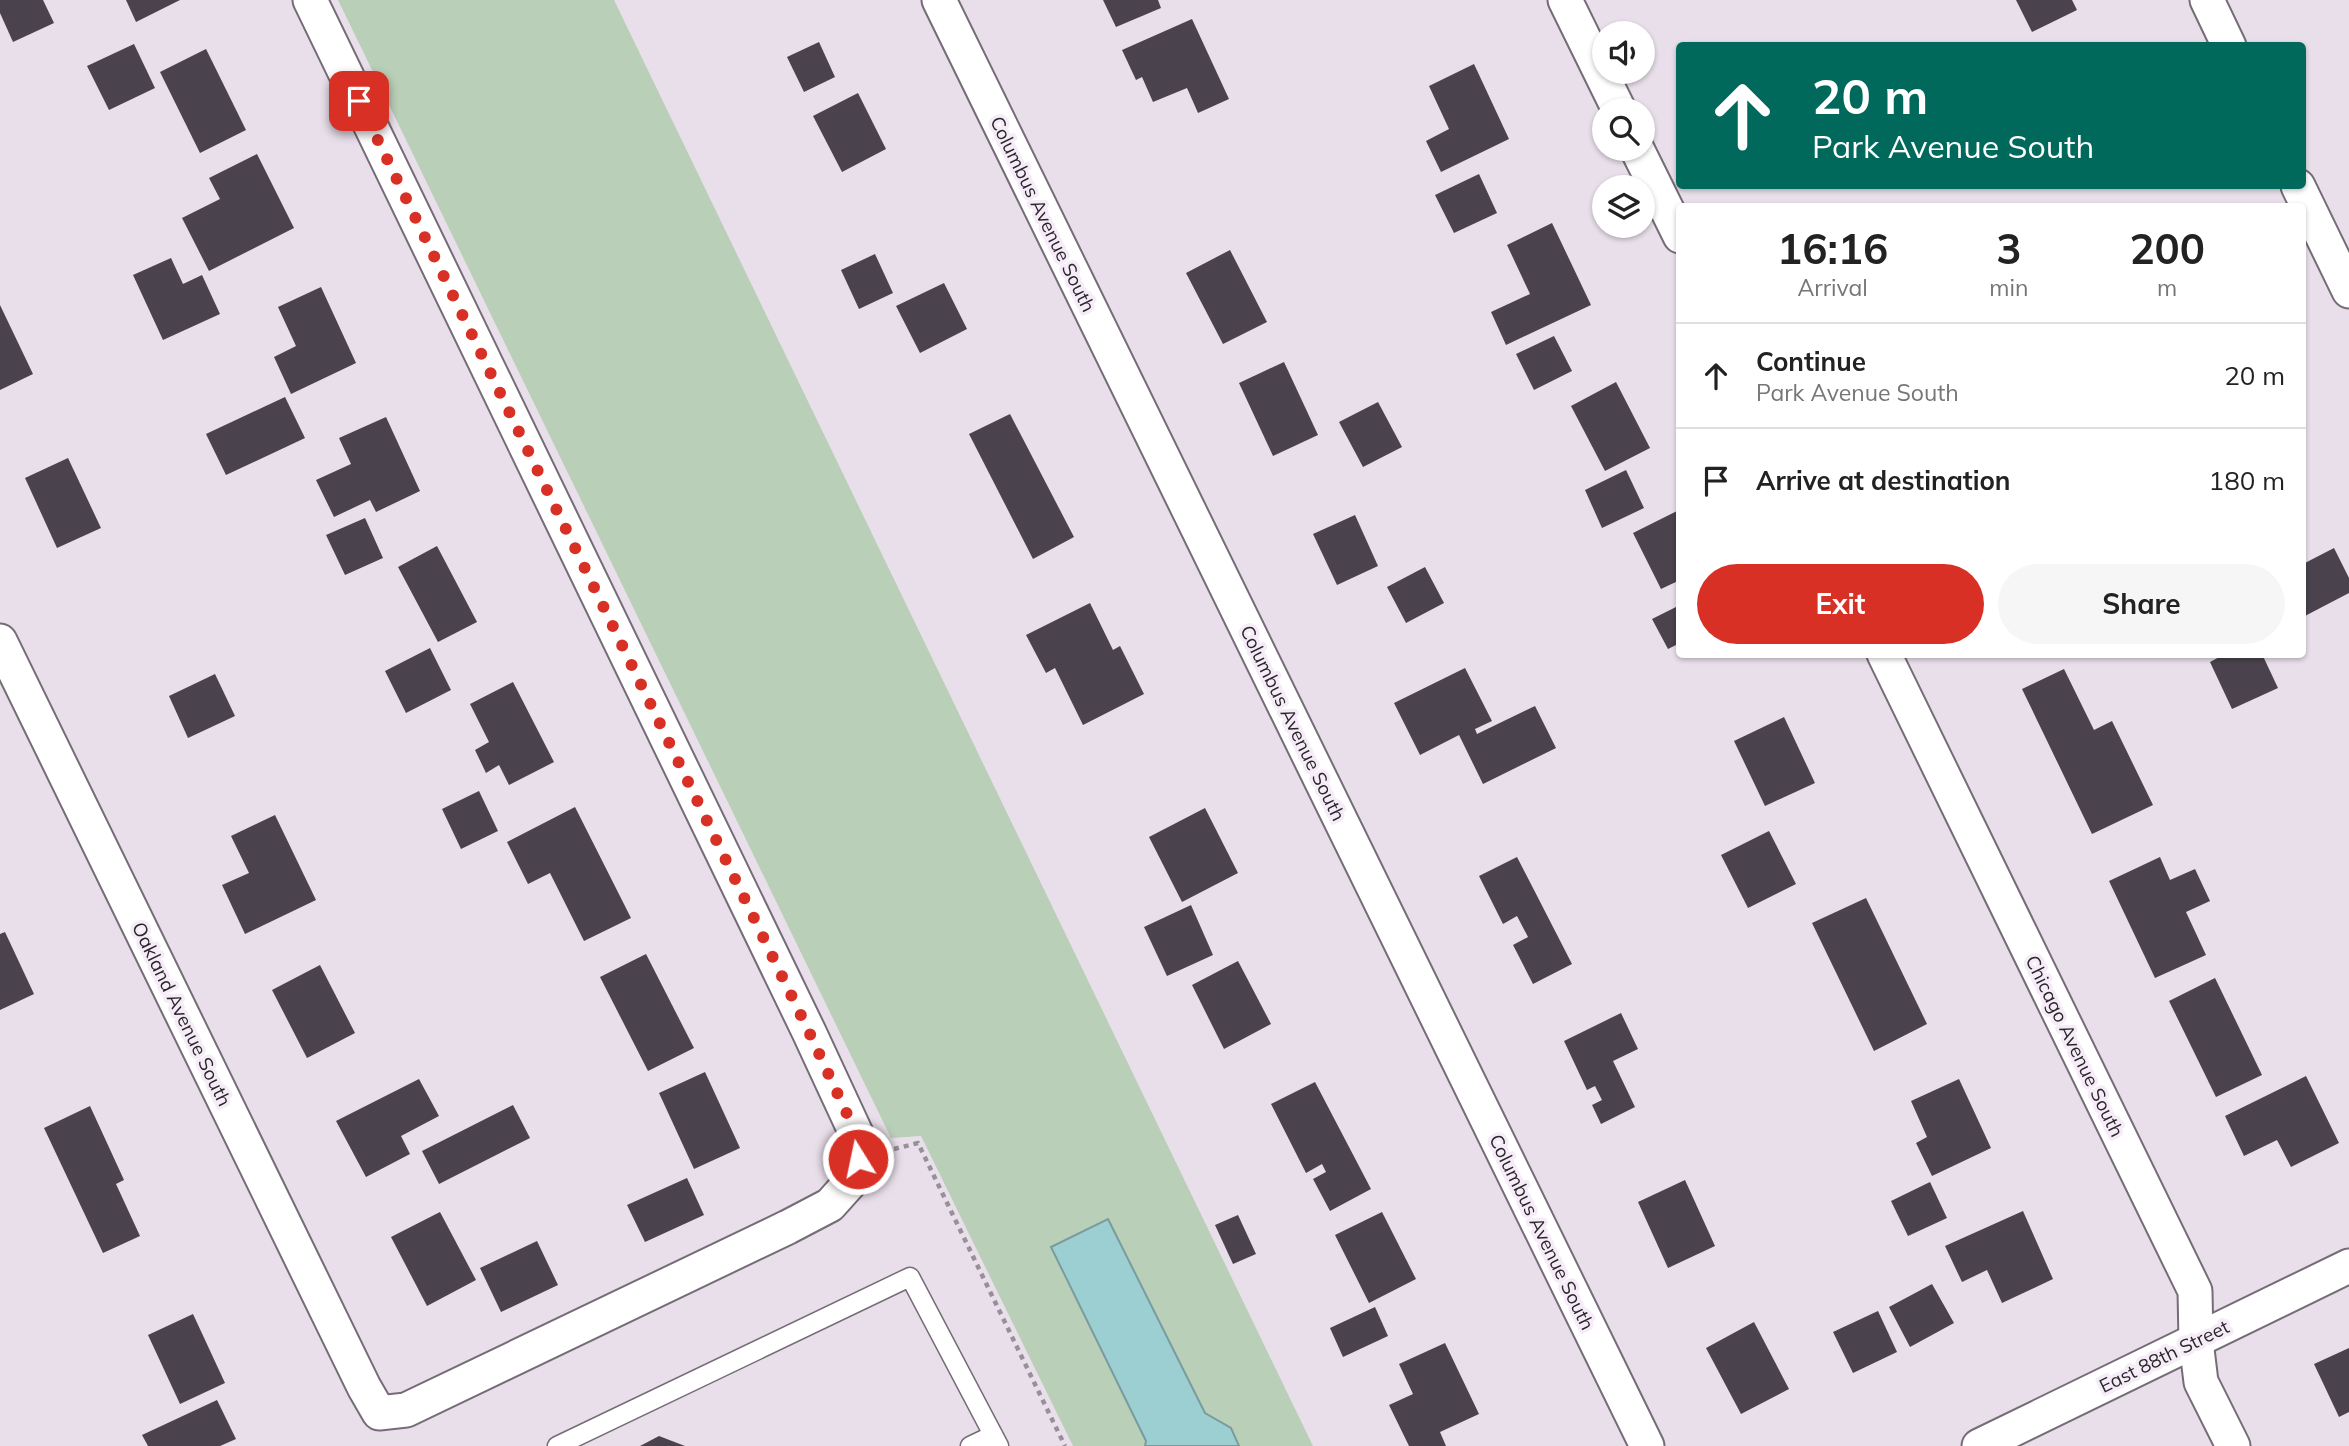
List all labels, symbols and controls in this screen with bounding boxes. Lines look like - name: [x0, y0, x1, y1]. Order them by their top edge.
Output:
- map controls: [1592, 21, 1655, 238]
- button: sound: [1592, 21, 1655, 84]
- text: 20 m: [1812, 65, 1928, 126]
- icon: ahead: [1697, 70, 1788, 161]
- pin: [329, 71, 389, 131]
- icon: arrive: [340, 82, 378, 120]
- button: search: [1592, 98, 1655, 161]
- street label: Columbus Avenue South: [985, 112, 1101, 316]
- text: Park Avenue South: [1812, 126, 2094, 166]
- button: layers: [1592, 175, 1655, 238]
- text: 16:16: [1777, 222, 1888, 275]
- text: 3: [1996, 222, 2021, 275]
- text: 200: [2129, 222, 2205, 275]
- text: Arrival: [1797, 273, 1868, 302]
- text: min: [1989, 273, 2028, 302]
- text: m: [2157, 273, 2177, 302]
- text: Continue: [1756, 345, 1866, 378]
- icon: ahead: [1697, 357, 1735, 395]
- text: 20 m: [2224, 359, 2285, 392]
- text: Park Avenue South: [1756, 378, 1959, 407]
- icon: arrive: [1697, 462, 1735, 500]
- text: Arrive at destination: [1756, 464, 2011, 497]
- text: 180 m: [2209, 464, 2285, 497]
- button: Exit: [1697, 564, 1984, 644]
- button: Share: [1998, 564, 2285, 644]
- street label: Columbus Avenue South: [1235, 621, 1351, 825]
- street label: Oakland Avenue South: [127, 918, 237, 1110]
- street label: Chicago Avenue South: [2021, 951, 2129, 1141]
- position arrow: [821, 1122, 895, 1196]
- street label: Columbus Avenue South: [1484, 1130, 1600, 1334]
- street label: East 88th Street: [2095, 1314, 2233, 1398]

